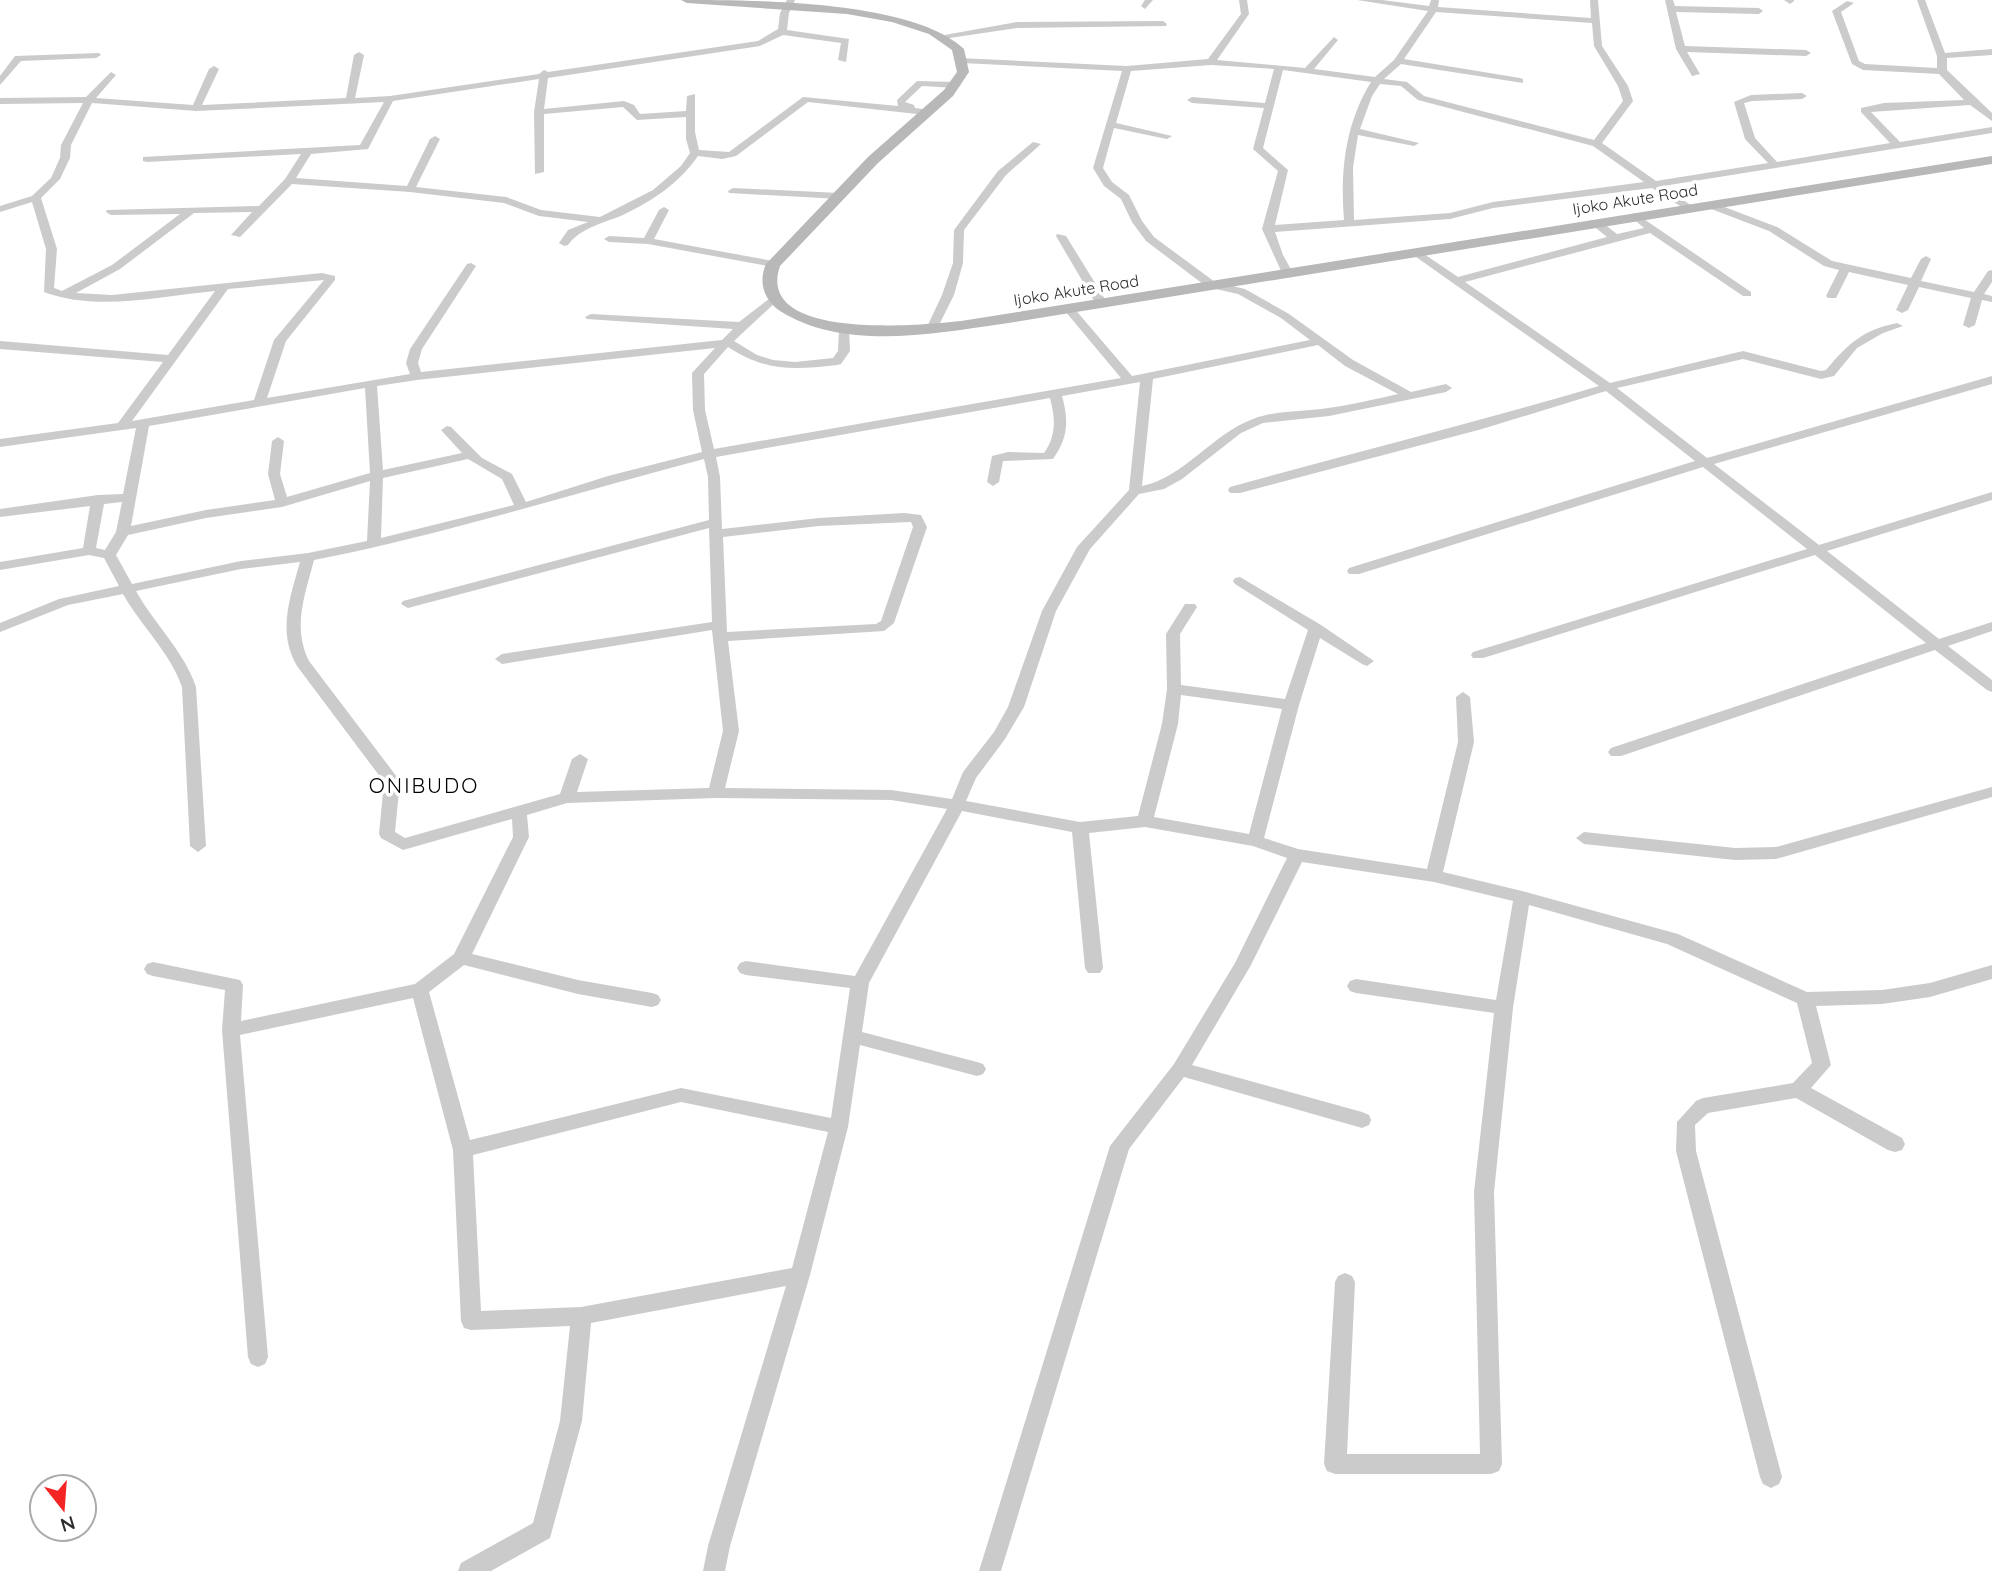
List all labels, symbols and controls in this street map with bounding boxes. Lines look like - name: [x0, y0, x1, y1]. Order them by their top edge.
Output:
- street label: Ijoko Akute Road: [1571, 179, 1699, 219]
- street label: Ijoko Akute Road: [1012, 270, 1140, 310]
- district label: ONIBUDO: [369, 772, 479, 798]
- north arrow: [28, 1473, 98, 1543]
- text: N: [58, 1511, 78, 1538]

